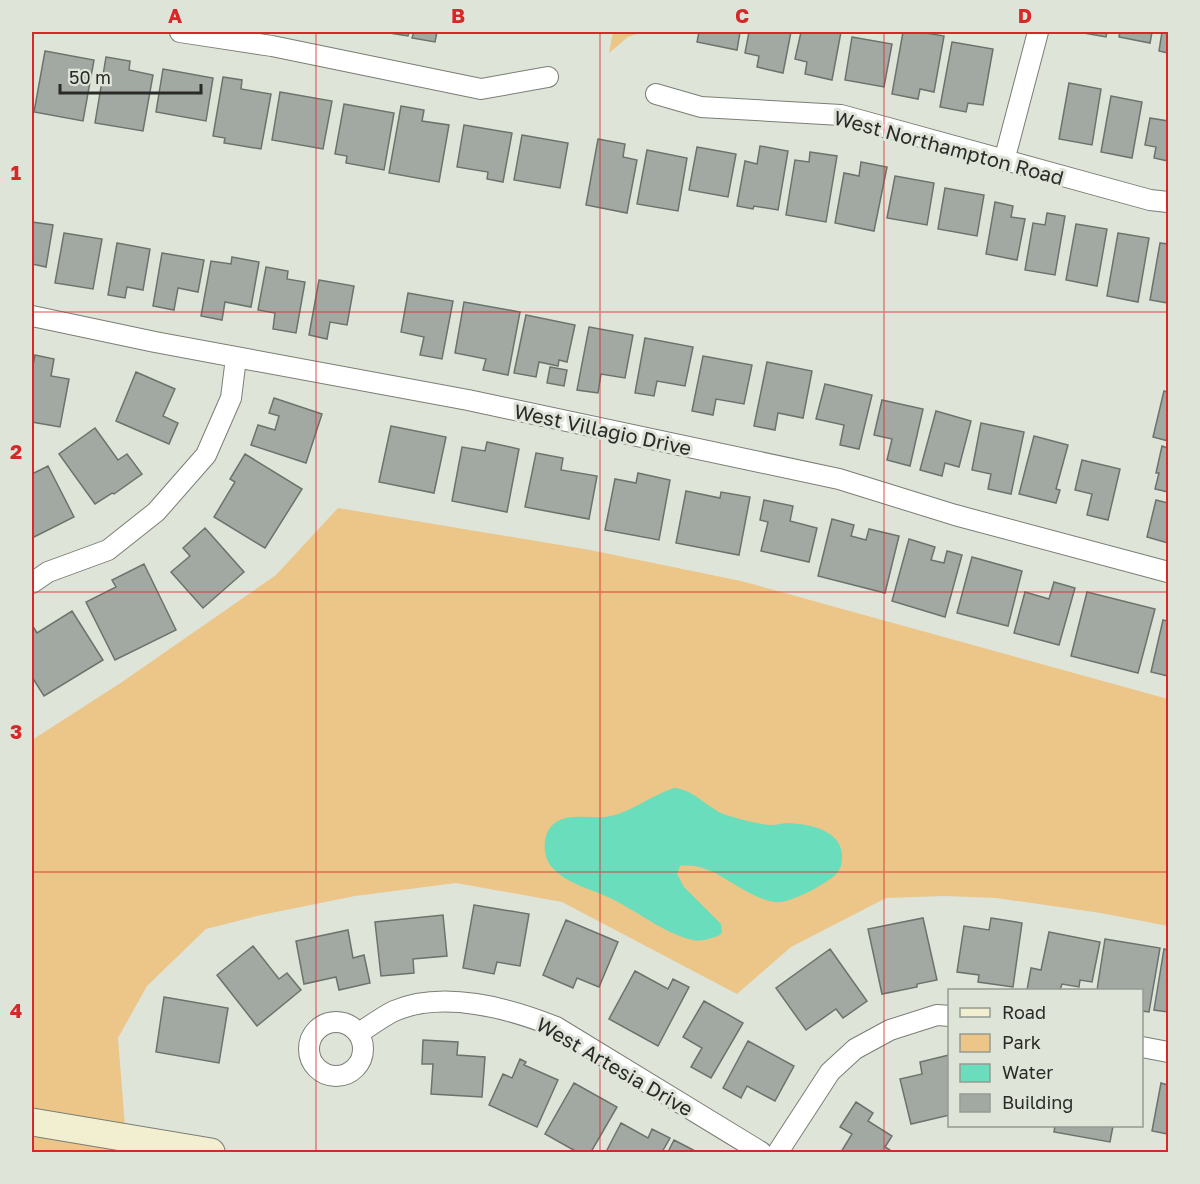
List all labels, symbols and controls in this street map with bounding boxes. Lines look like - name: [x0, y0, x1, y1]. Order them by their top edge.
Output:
- text: A: [168, 3, 182, 27]
- text: B: [451, 3, 465, 27]
- text: C: [735, 3, 749, 27]
- text: D: [1018, 3, 1032, 27]
- scale bar: [60, 57, 201, 95]
- text: 50 m: [69, 66, 111, 88]
- street label: West Northampton Road: [831, 105, 1067, 189]
- text: 1: [11, 160, 21, 184]
- street label: West Villagio Drive: [512, 398, 694, 460]
- text: 2: [10, 439, 22, 463]
- text: 3: [10, 719, 22, 743]
- legend: [948, 989, 1143, 1127]
- text: 4: [10, 998, 22, 1022]
- text: Road: [1002, 1001, 1046, 1023]
- street label: West Artesia Drive: [533, 1011, 697, 1121]
- text: Park: [1002, 1031, 1041, 1053]
- text: Water: [1002, 1061, 1053, 1083]
- text: Building: [1002, 1091, 1073, 1113]

